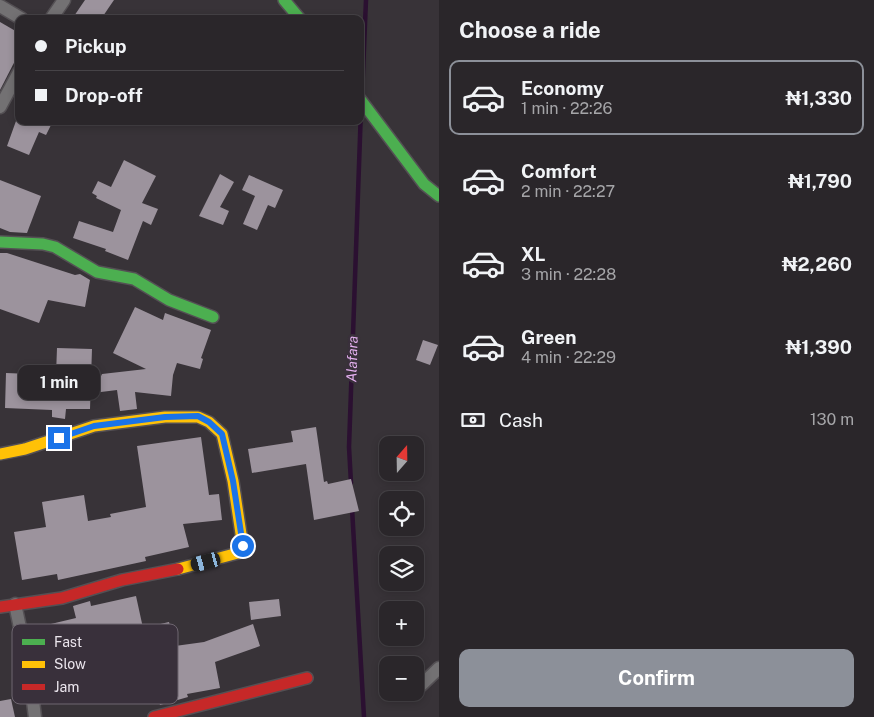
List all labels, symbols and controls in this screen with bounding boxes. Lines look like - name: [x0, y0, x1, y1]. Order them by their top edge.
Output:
- text: Choose a ride: [459, 17, 601, 43]
- text: Pickup: [65, 35, 127, 57]
- icon: car: [461, 75, 506, 120]
- text: Economy: [521, 77, 604, 99]
- text: Drop-off: [65, 84, 142, 106]
- text: ₦1,330: [785, 87, 852, 109]
- text: 1 min · 22:26: [521, 99, 612, 118]
- icon: car: [461, 158, 506, 203]
- text: Comfort: [521, 160, 597, 182]
- text: ₦1,790: [788, 170, 852, 192]
- text: 2 min · 22:27: [521, 182, 615, 201]
- icon: car: [461, 241, 506, 286]
- text: XL: [521, 243, 546, 265]
- text: ₦2,260: [782, 253, 852, 275]
- text: 3 min · 22:28: [521, 265, 616, 284]
- icon: car: [461, 324, 506, 369]
- text: Green: [521, 326, 576, 348]
- water label: Alafara: [343, 336, 361, 382]
- text: ₦1,390: [786, 336, 852, 358]
- text: 4 min · 22:29: [521, 348, 616, 367]
- callout: 1 min: [18, 366, 100, 400]
- text: 1 min: [40, 373, 78, 392]
- icon: cash: [459, 406, 487, 434]
- text: Cash: [499, 409, 543, 431]
- text: 130 m: [810, 410, 854, 429]
- route end: [48, 427, 70, 449]
- north arrow: [379, 436, 424, 481]
- map controls: [379, 436, 424, 701]
- button: locate: [379, 491, 424, 536]
- route start: [232, 535, 254, 557]
- button: layers: [379, 546, 424, 591]
- car: [189, 551, 222, 573]
- button: +: [379, 601, 424, 646]
- legend: [12, 624, 178, 704]
- text: Fast: [54, 634, 82, 650]
- button: Confirm: [459, 649, 854, 707]
- text: Slow: [54, 656, 86, 672]
- button: −: [379, 656, 424, 701]
- text: Jam: [54, 679, 79, 695]

